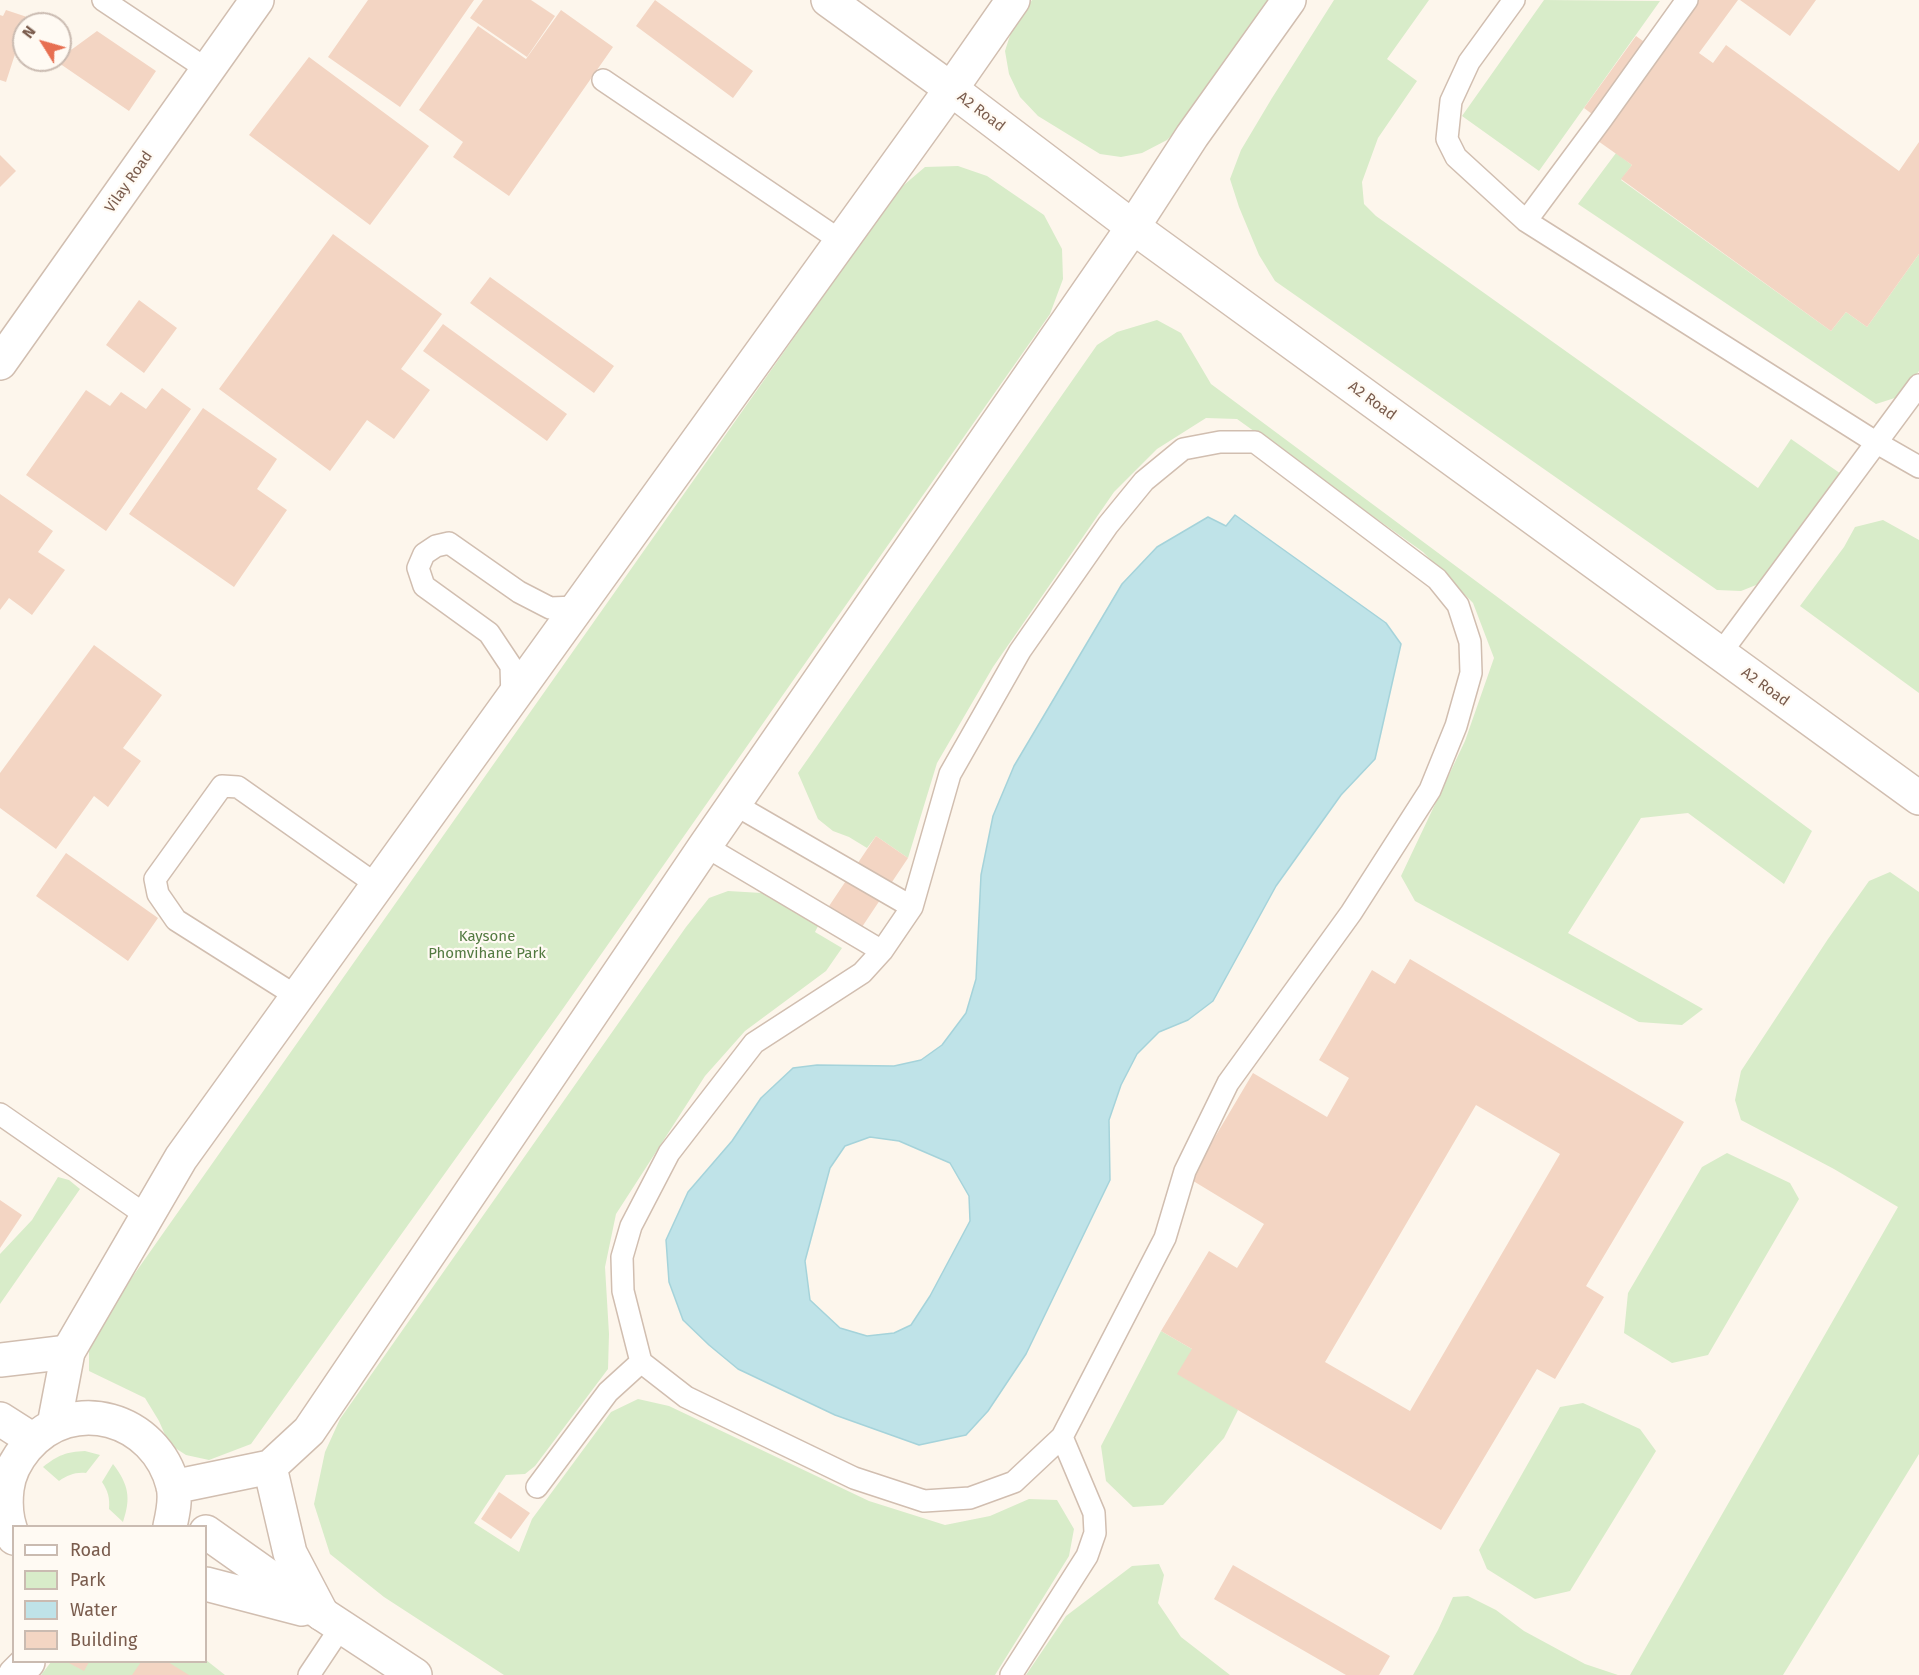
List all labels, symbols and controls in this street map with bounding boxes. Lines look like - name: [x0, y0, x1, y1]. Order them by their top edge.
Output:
- north arrow: [12, 12, 72, 72]
- text: N: [18, 22, 40, 42]
- street label: A2 Road: [954, 88, 1008, 136]
- street label: Vilay Road: [101, 148, 157, 216]
- street label: A2 Road: [1345, 378, 1399, 424]
- street label: A2 Road: [1738, 664, 1792, 710]
- park label: Kaysone Phomvihane Park: [428, 928, 546, 963]
- legend: [12, 1525, 207, 1663]
- text: Road: [70, 1539, 112, 1561]
- text: Park: [70, 1569, 105, 1591]
- text: Water: [70, 1599, 117, 1621]
- text: Building: [70, 1629, 137, 1651]

